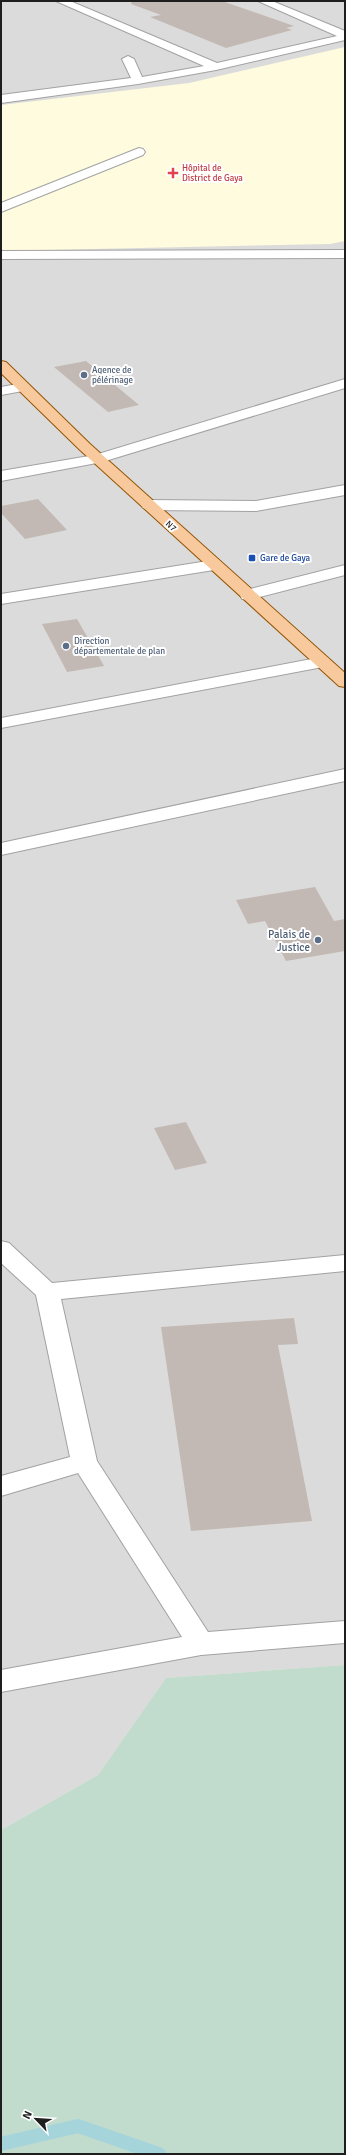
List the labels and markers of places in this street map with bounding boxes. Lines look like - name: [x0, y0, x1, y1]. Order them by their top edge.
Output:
- place label: Hôpital de District de Gaya: [182, 163, 243, 184]
- marker: Hôpital de District de Gaya: [167, 167, 179, 179]
- place label: Agence de pélérinage: [92, 365, 133, 386]
- marker: Agence de pélérinage: [79, 370, 89, 380]
- marker: Gare de Gaya: [247, 553, 257, 563]
- place label: Gare de Gaya: [260, 553, 311, 564]
- place label: Direction départementale de plan: [74, 636, 165, 657]
- marker: Direction départementale de plan: [61, 641, 71, 651]
- place label: Palais de Justice: [268, 928, 310, 954]
- marker: Palais de Justice: [313, 935, 323, 945]

